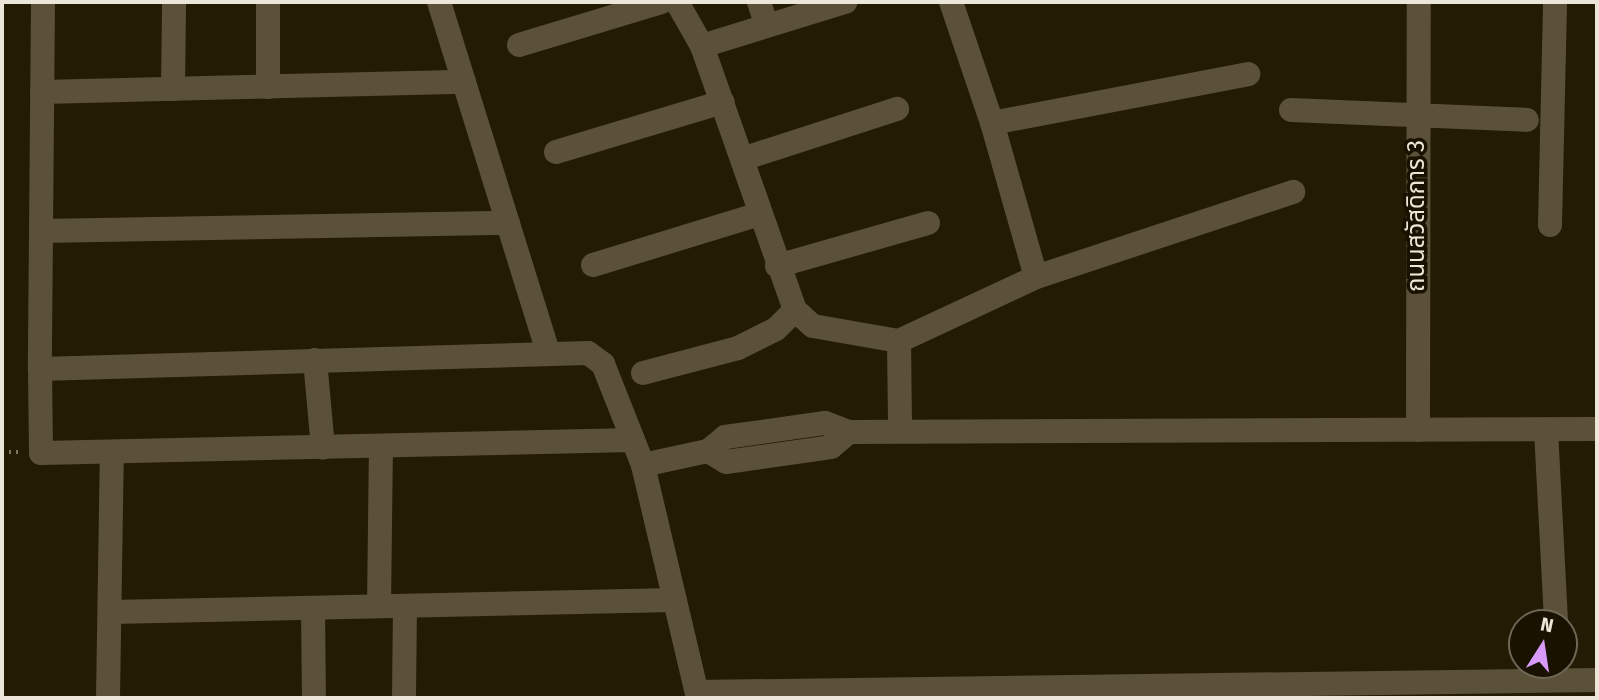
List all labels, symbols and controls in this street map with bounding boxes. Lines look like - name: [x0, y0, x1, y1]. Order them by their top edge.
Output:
- street label: ถนนสวัสดิการ 3: [1403, 140, 1431, 292]
- north arrow: [1508, 609, 1578, 679]
- text: N: [1538, 612, 1556, 637]

